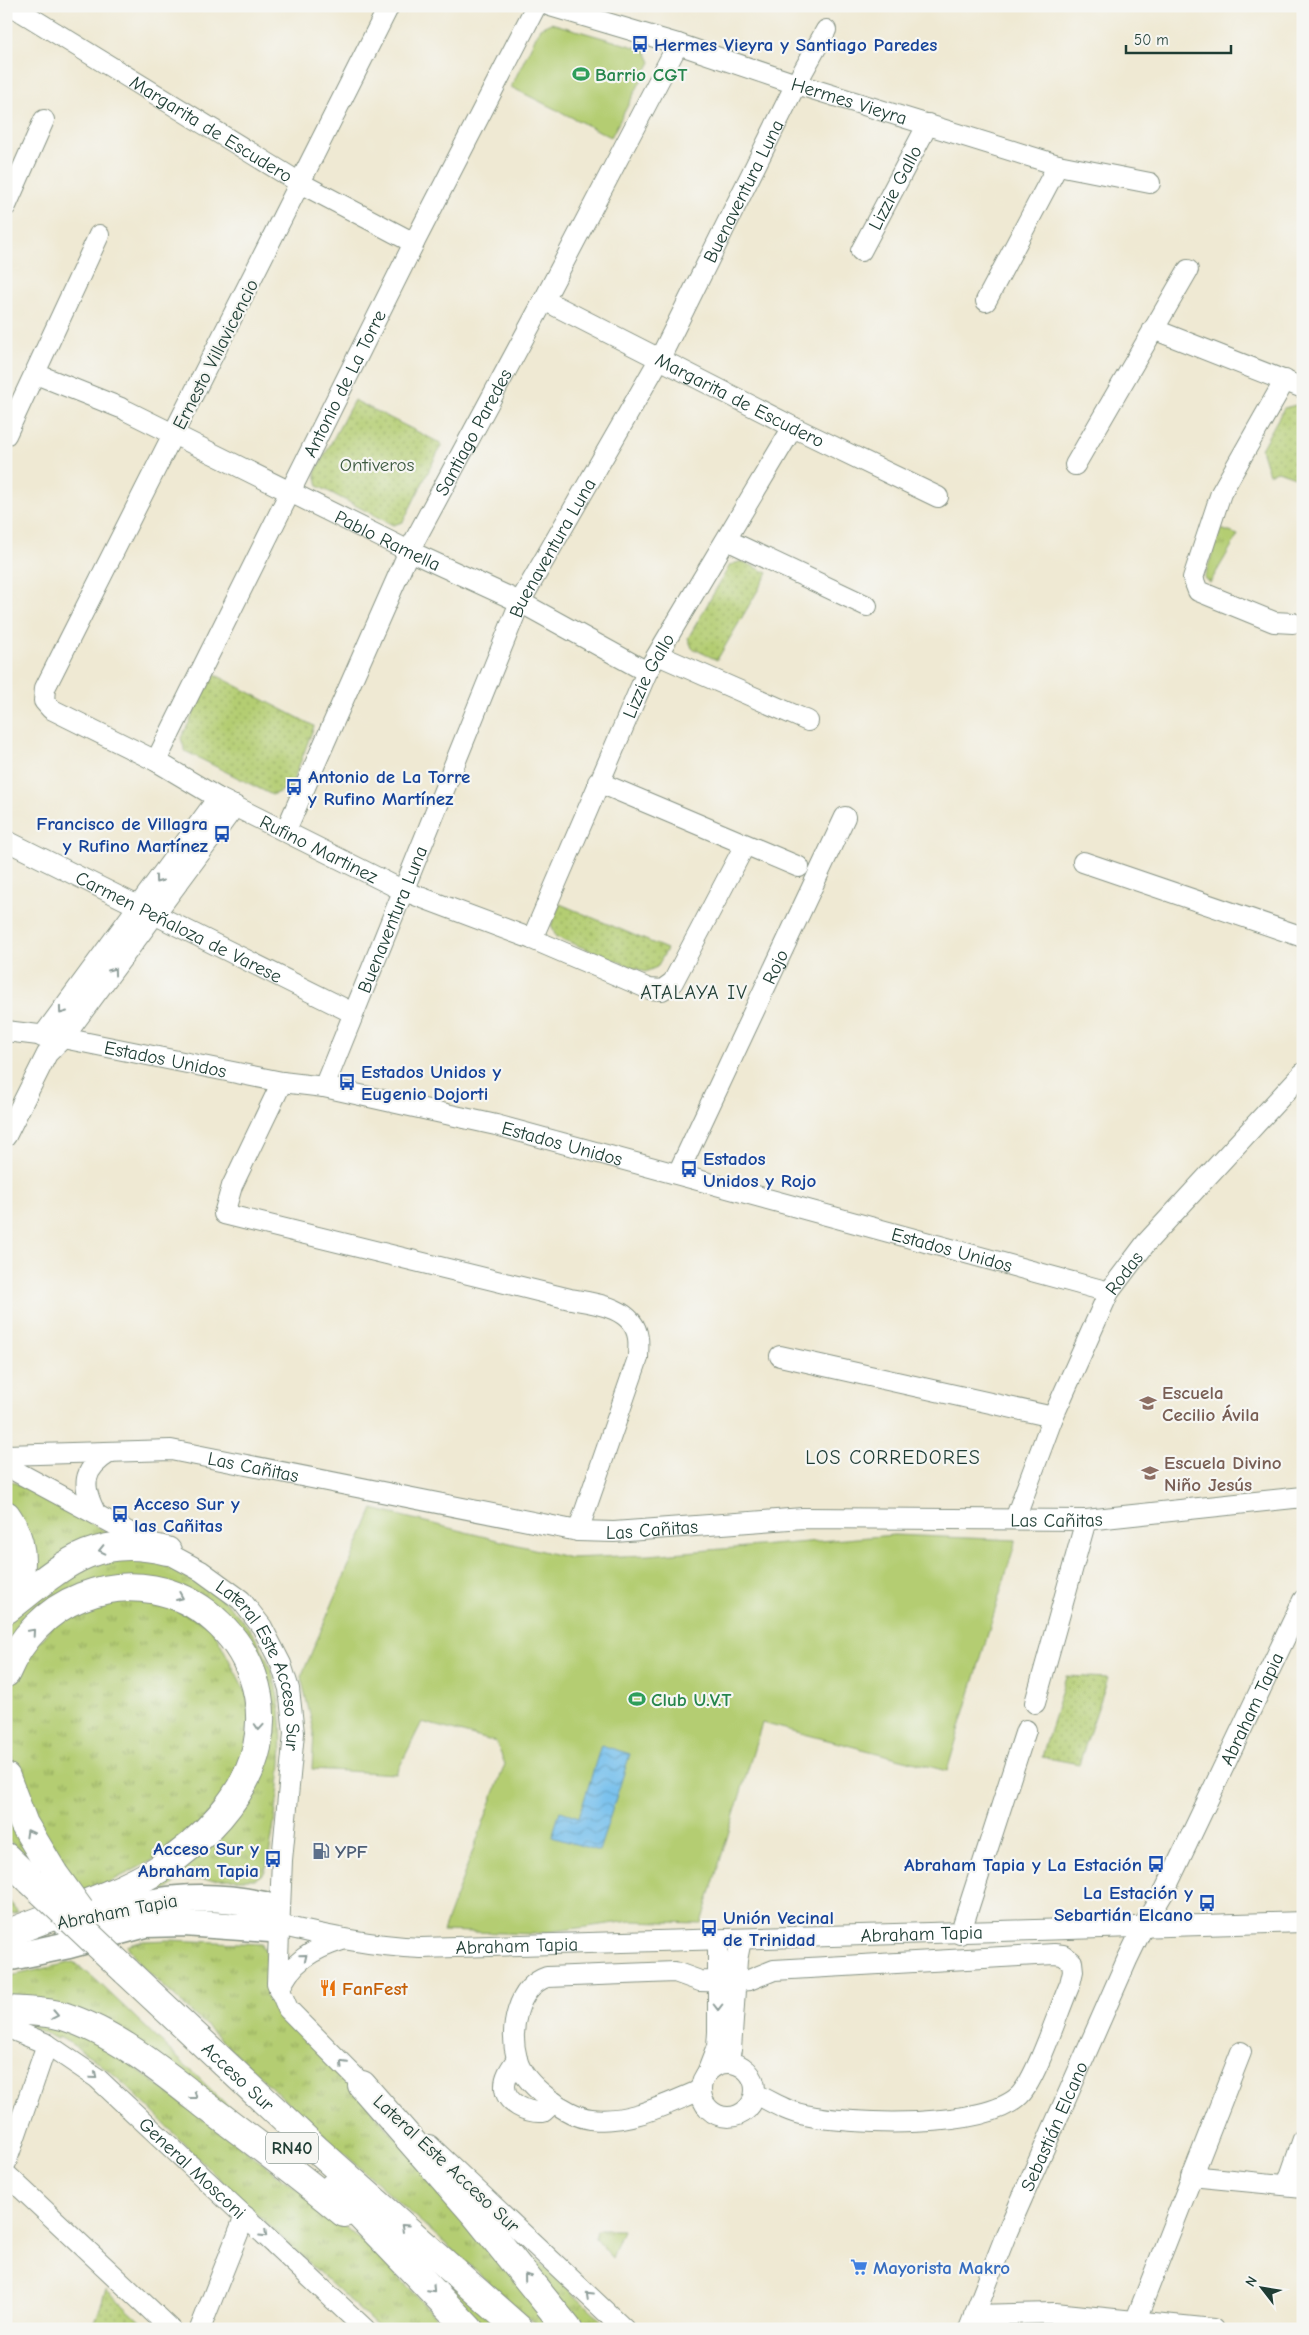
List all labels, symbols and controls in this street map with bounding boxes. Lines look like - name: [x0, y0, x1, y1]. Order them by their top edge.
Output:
- scale bar: [1126, 22, 1232, 54]
- text: 50 m: [1134, 31, 1169, 49]
- bus stop icon: Hermes Vieyra y Santiago Paredes: [630, 34, 650, 54]
- place label: Hermes Vieyra y Santiago Paredes: [654, 34, 937, 56]
- sports icon: Barrio CGT: [571, 64, 591, 84]
- place label: Barrio CGT: [595, 64, 688, 86]
- street label: Margarita de Escudero: [126, 71, 296, 188]
- street label: Hermes Vieyra: [789, 73, 910, 130]
- street label: Buenaventura Luna: [699, 116, 789, 266]
- street label: Lizzie Gallo: [864, 142, 927, 234]
- street label: Ernesto Villavicencio: [168, 276, 263, 433]
- street label: Antonio de La Torre: [299, 306, 391, 461]
- street label: Margarita de Escudero: [651, 349, 828, 453]
- street label: Santiago Paredes: [431, 365, 517, 500]
- park label: Ontiveros: [340, 454, 414, 476]
- street label: Buenaventura Luna: [505, 474, 601, 621]
- street label: Pablo Ramella: [331, 506, 444, 576]
- street label: Lizzie Gallo: [618, 630, 680, 722]
- place label: Antonio de La Torre y Rufino Martínez: [308, 766, 470, 810]
- bus stop icon: Antonio de La Torre y Rufino Martínez: [284, 777, 304, 797]
- street label: Rufino Martinez: [256, 811, 381, 888]
- place label: Francisco de Villagra y Rufino Martínez: [36, 813, 208, 857]
- bus stop icon: Francisco de Villagra y Rufino Martínez: [212, 824, 232, 844]
- street label: Buenaventura Luna: [353, 843, 432, 996]
- street label: Carmen Peñaloza de Varese: [72, 867, 285, 988]
- one-way arrow: [155, 874, 164, 884]
- street label: Rojo: [758, 946, 793, 988]
- one-way arrow: [107, 967, 116, 976]
- district label: ATALAYA IV: [640, 981, 748, 1004]
- one-way arrow: [59, 1005, 67, 1014]
- street label: Estados Unidos: [102, 1037, 228, 1083]
- place label: Estados Unidos y Eugenio Dojorti: [361, 1061, 502, 1105]
- bus stop icon: Estados Unidos y Eugenio Dojorti: [337, 1072, 357, 1092]
- street label: Estados Unidos: [499, 1117, 625, 1171]
- place label: Estados Unidos y Rojo: [703, 1148, 817, 1192]
- bus stop icon: Estados Unidos y Rojo: [679, 1159, 699, 1179]
- street label: Estados Unidos: [889, 1223, 1015, 1277]
- street label: Rodas: [1101, 1247, 1148, 1299]
- place label: Escuela Cecilio Ávila: [1162, 1382, 1259, 1426]
- school or university icon: Escuela Cecilio Ávila: [1138, 1393, 1158, 1413]
- district label: LOS CORREDORES: [805, 1446, 981, 1469]
- street label: Las Cañitas: [206, 1448, 301, 1487]
- place label: Escuela Divino Niño Jesús: [1164, 1452, 1282, 1496]
- school or university icon: Escuela Divino Niño Jesús: [1140, 1463, 1160, 1483]
- place label: Acceso Sur y las Cañitas: [134, 1493, 240, 1537]
- bus stop icon: Acceso Sur y las Cañitas: [110, 1504, 130, 1524]
- street label: Las Cañitas: [1010, 1508, 1104, 1532]
- street label: Las Cañitas: [605, 1516, 699, 1544]
- one-way arrow: [98, 1544, 107, 1555]
- street label: Lateral Este Acceso Sur: [211, 1576, 304, 1752]
- one-way arrow: [175, 1591, 184, 1602]
- one-way arrow: [26, 1629, 35, 1638]
- street label: Abraham Tapia: [1216, 1649, 1288, 1769]
- sports icon: Club U.V.T: [627, 1689, 647, 1709]
- place label: Club U.V.T: [651, 1689, 731, 1711]
- one-way arrow: [254, 1723, 265, 1731]
- one-way arrow: [25, 1829, 35, 1838]
- place label: Acceso Sur y Abraham Tapia: [138, 1838, 259, 1882]
- fuel station icon: YPF: [311, 1841, 331, 1861]
- place label: YPF: [335, 1841, 368, 1863]
- bus stop icon: Acceso Sur y Abraham Tapia: [263, 1849, 283, 1869]
- place label: Abraham Tapia y La Estación: [904, 1854, 1142, 1876]
- bus stop icon: Abraham Tapia y La Estación: [1146, 1854, 1166, 1874]
- place label: La Estación y Sebartián Elcano: [1054, 1882, 1193, 1926]
- street label: Abraham Tapia: [55, 1890, 179, 1934]
- bus stop icon: La Estación y Sebartián Elcano: [1197, 1893, 1217, 1913]
- place label: Unión Vecinal de Trinidad: [723, 1907, 834, 1951]
- bus stop icon: Unión Vecinal de Trinidad: [699, 1918, 719, 1938]
- street label: Abraham Tapia: [860, 1921, 983, 1947]
- street label: Abraham Tapia: [455, 1933, 578, 1959]
- one-way arrow: [298, 1955, 307, 1963]
- restaurant icon: FanFest: [318, 1978, 338, 1998]
- place label: FanFest: [342, 1978, 408, 2000]
- one-way arrow: [713, 2004, 723, 2011]
- one-way arrow: [50, 2009, 59, 2020]
- street label: Acceso Sur: [197, 2038, 279, 2116]
- street label: Sebastián Elcano: [1017, 2058, 1093, 2195]
- one-way arrow: [340, 2061, 349, 2070]
- one-way arrow: [89, 2070, 98, 2079]
- one-way arrow: [188, 2090, 198, 2099]
- street label: Lateral Este Acceso Sur: [369, 2090, 524, 2238]
- street label: General Mosconi: [134, 2113, 250, 2224]
- road number: RN40: [266, 2132, 318, 2164]
- one-way arrow: [400, 2224, 409, 2233]
- one-way arrow: [259, 2228, 268, 2237]
- supermarket icon: Mayorista Makro: [849, 2257, 869, 2277]
- place label: Mayorista Makro: [873, 2257, 1010, 2279]
- north arrow: [1236, 2262, 1286, 2312]
- one-way arrow: [524, 2273, 533, 2282]
- text: N: [1242, 2273, 1261, 2290]
- one-way arrow: [426, 2284, 435, 2293]
- one-way arrow: [586, 2292, 595, 2301]

